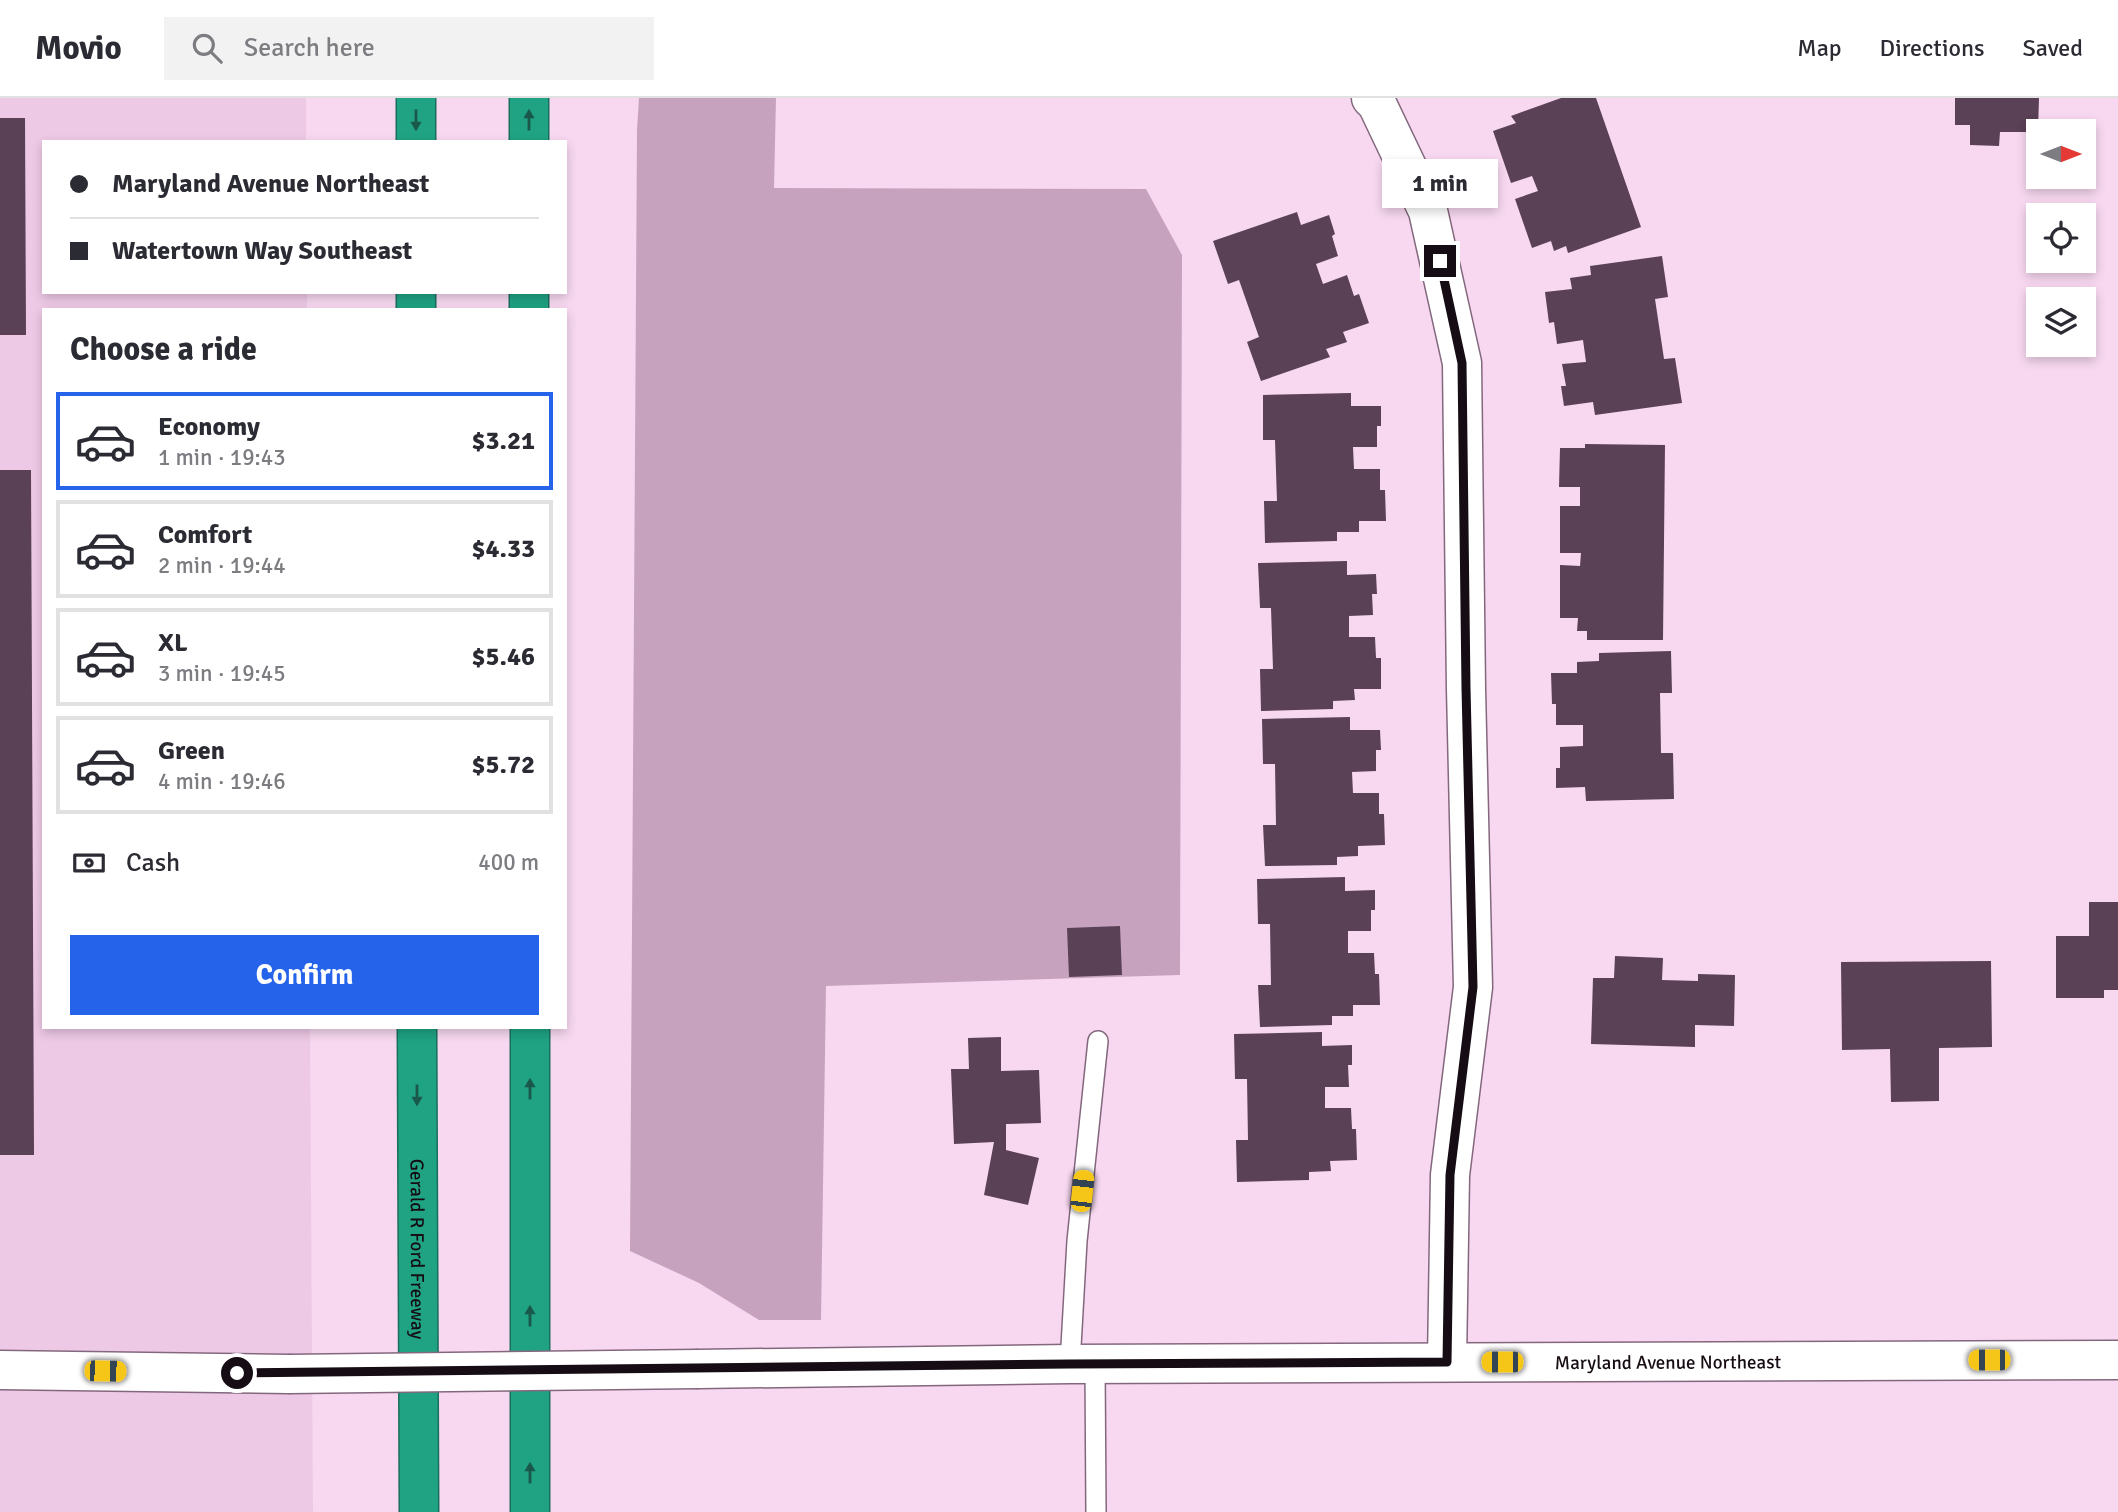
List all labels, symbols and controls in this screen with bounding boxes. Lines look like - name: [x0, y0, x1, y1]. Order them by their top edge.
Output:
- search box: [164, 17, 654, 80]
- text: Movio: [35, 28, 122, 69]
- icon: search: [188, 29, 226, 67]
- text: Search here: [244, 32, 375, 64]
- text: Map: [1797, 33, 1842, 63]
- text: Directions: [1880, 33, 1985, 63]
- text: Saved: [2023, 33, 2083, 63]
- one-way arrow: [410, 109, 422, 131]
- one-way arrow: [523, 109, 535, 131]
- north arrow: [2026, 119, 2096, 189]
- map controls: [2026, 119, 2096, 357]
- callout: 1 min: [1382, 159, 1498, 208]
- text: Maryland Avenue Northeast: [112, 168, 429, 200]
- text: 1 min: [1412, 169, 1468, 198]
- button: locate: [2026, 203, 2096, 273]
- text: Watertown Way Southeast: [112, 235, 412, 267]
- route end: [1424, 245, 1456, 277]
- button: layers: [2026, 287, 2096, 357]
- text: Choose a ride: [70, 330, 257, 369]
- icon: car: [74, 410, 137, 473]
- text: Economy: [158, 411, 260, 443]
- text: $3.21: [471, 425, 535, 457]
- text: 1 min · 19:43: [158, 443, 286, 472]
- icon: car: [74, 518, 137, 581]
- text: Comfort: [158, 519, 252, 551]
- text: $4.33: [471, 533, 535, 565]
- text: 2 min · 19:44: [158, 551, 286, 580]
- icon: car: [74, 626, 137, 689]
- text: XL: [158, 627, 188, 659]
- text: $5.46: [471, 641, 535, 673]
- text: 3 min · 19:45: [158, 659, 286, 688]
- icon: car: [74, 734, 137, 797]
- text: Green: [158, 735, 225, 767]
- text: $5.72: [471, 749, 535, 781]
- text: 4 min · 19:46: [158, 767, 286, 796]
- icon: cash: [70, 844, 108, 882]
- text: Cash: [126, 847, 180, 879]
- text: 400 m: [478, 848, 539, 877]
- button: Confirm: [70, 935, 539, 1015]
- one-way arrow: [524, 1078, 536, 1100]
- one-way arrow: [411, 1085, 423, 1107]
- street label: Gerald R Ford Freeway: [405, 1159, 429, 1340]
- car: [1070, 1169, 1095, 1213]
- one-way arrow: [524, 1305, 536, 1327]
- street label: Maryland Avenue Northeast: [1555, 1350, 1781, 1375]
- car: [1969, 1350, 2011, 1371]
- car: [1482, 1352, 1524, 1373]
- route start: [221, 1357, 253, 1389]
- car: [84, 1360, 127, 1382]
- one-way arrow: [524, 1462, 536, 1484]

